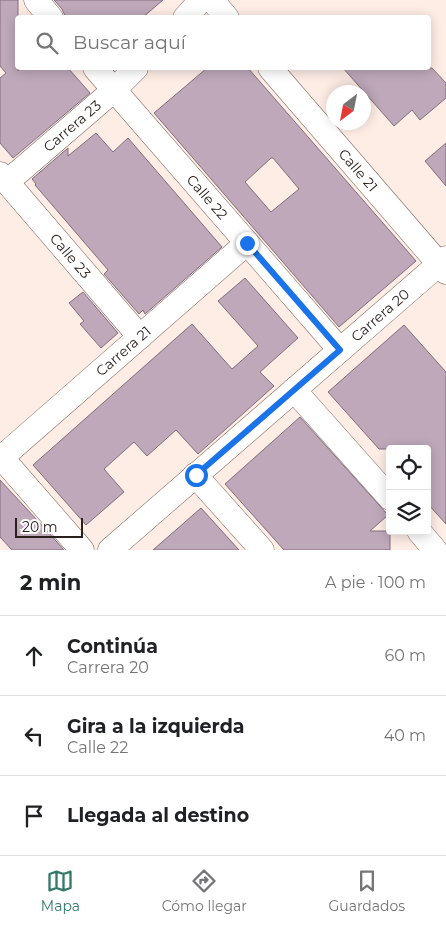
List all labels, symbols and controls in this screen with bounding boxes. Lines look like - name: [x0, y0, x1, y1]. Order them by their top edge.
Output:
- search box: [15, 15, 431, 70]
- icon: search: [33, 29, 61, 57]
- text: Buscar aquí: [73, 31, 186, 54]
- north arrow: [326, 85, 371, 130]
- street label: Carrera 23: [40, 96, 105, 156]
- street label: Calle 21: [335, 145, 382, 195]
- street label: Calle 22: [183, 171, 232, 223]
- street label: Calle 23: [46, 230, 95, 282]
- route end: [236, 232, 259, 255]
- street label: Carrera 20: [347, 285, 413, 345]
- street label: Carrera 21: [92, 322, 155, 380]
- map controls: [386, 445, 431, 535]
- button: locate: [386, 445, 431, 490]
- route start: [185, 464, 208, 487]
- button: layers: [386, 490, 431, 535]
- scale bar: [15, 515, 82, 538]
- text: 20 m: [22, 518, 58, 536]
- text: 2 min: [20, 570, 81, 595]
- text: A pie · 100 m: [325, 573, 426, 592]
- text: Continúa: [67, 635, 158, 658]
- icon: ahead: [20, 642, 48, 670]
- text: 60 m: [384, 646, 426, 665]
- text: Carrera 20: [67, 658, 149, 677]
- text: Gira a la izquierda: [67, 715, 245, 738]
- icon: left: [20, 722, 48, 750]
- text: 40 m: [384, 726, 426, 745]
- text: Calle 22: [67, 738, 128, 757]
- icon: arrive: [20, 802, 48, 830]
- text: Llegada al destino: [67, 804, 249, 827]
- tab: Mapa: [41, 867, 80, 915]
- tab: Cómo llegar: [162, 867, 247, 915]
- tab: Guardados: [328, 867, 405, 915]

